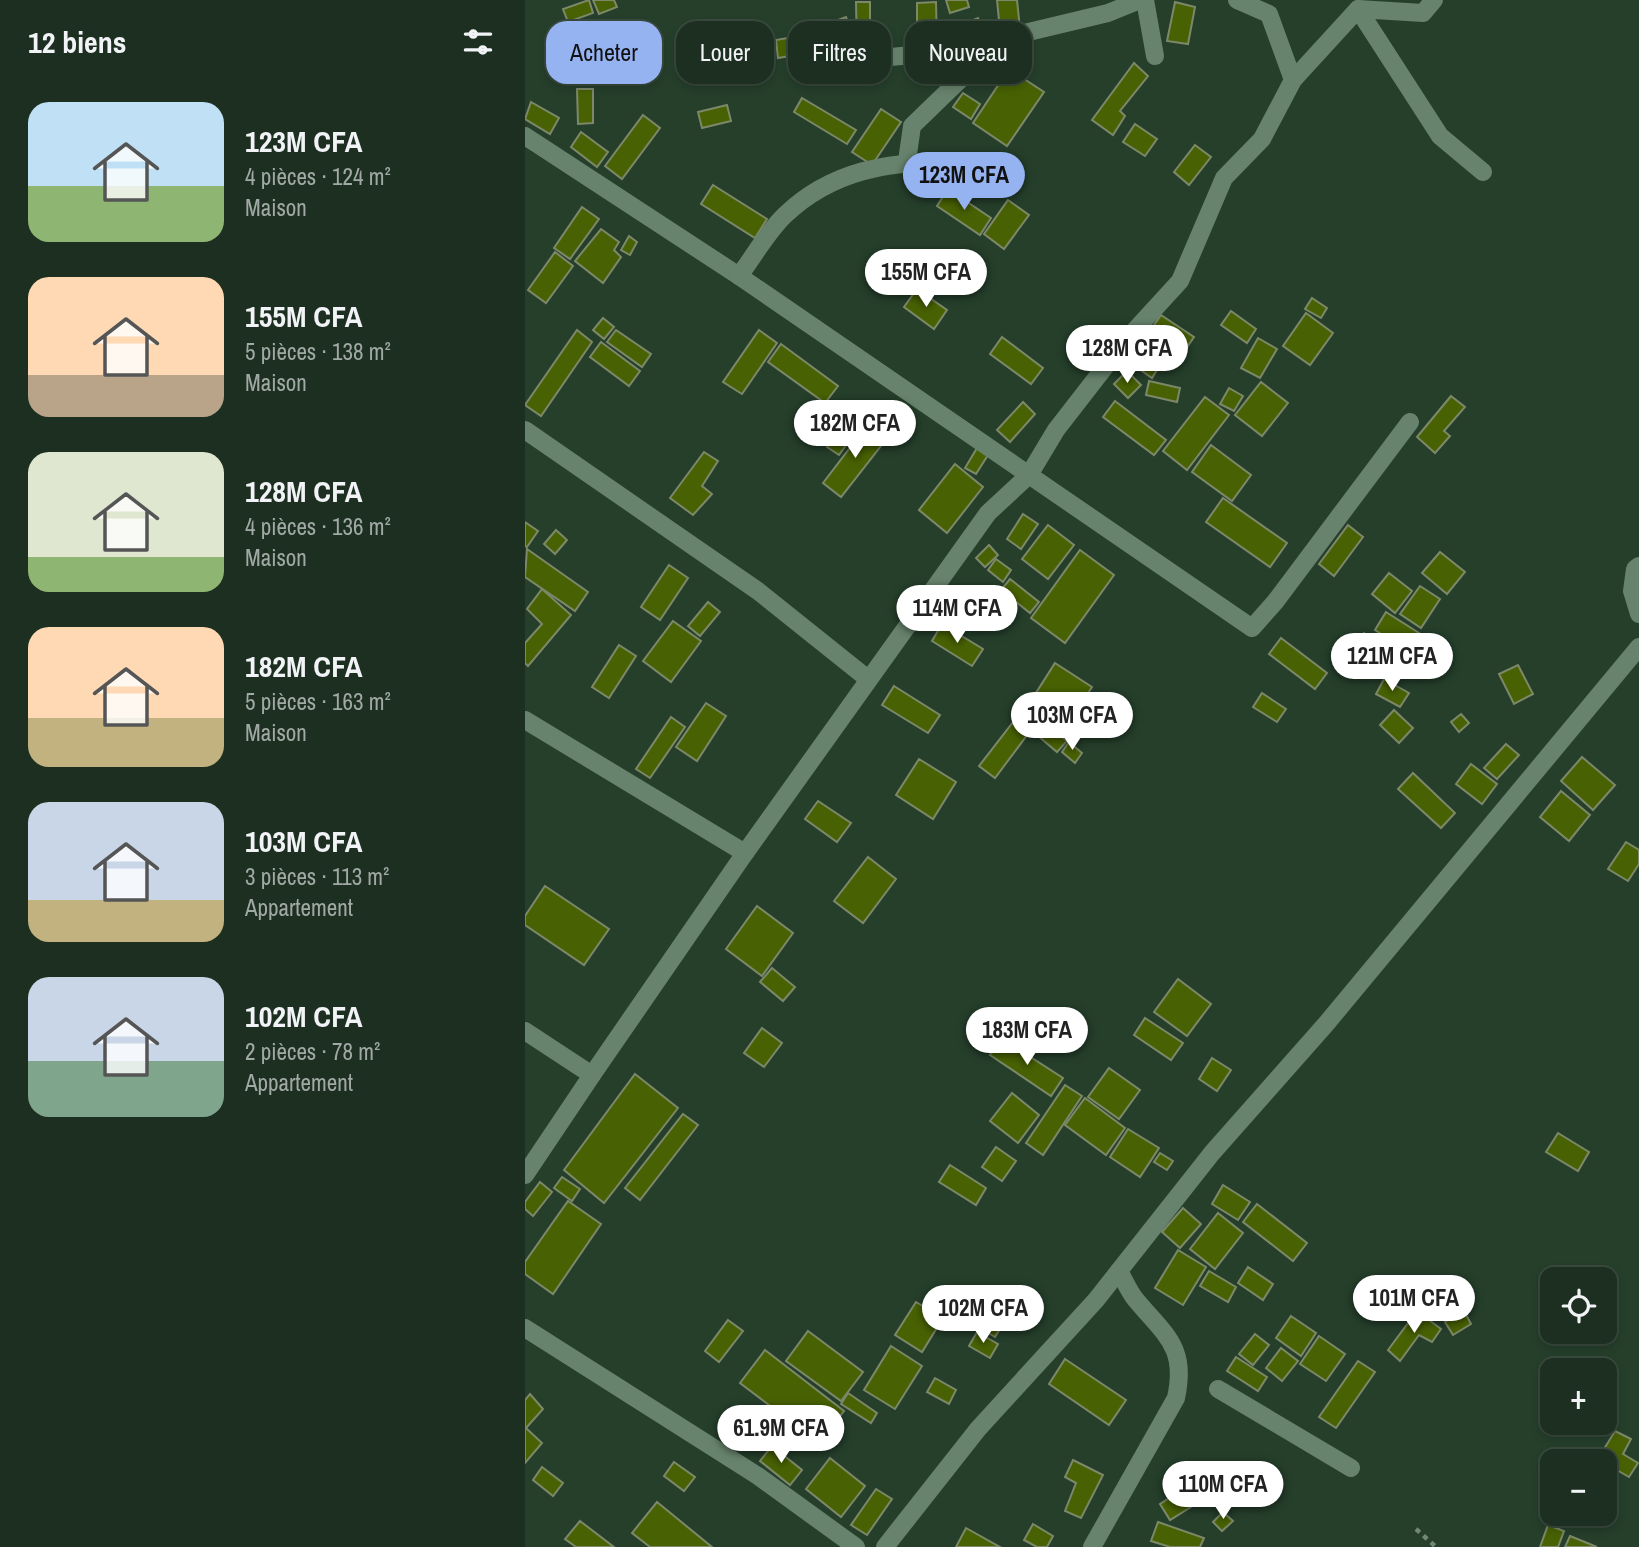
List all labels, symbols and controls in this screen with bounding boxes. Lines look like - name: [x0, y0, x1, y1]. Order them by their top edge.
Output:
- chip: Acheter: [546, 21, 662, 84]
- chip: Louer: [676, 21, 774, 84]
- chip: Filtres: [788, 21, 891, 84]
- chip: Nouveau: [905, 21, 1032, 84]
- text: 12 biens: [28, 22, 126, 62]
- icon: filters: [459, 23, 497, 61]
- text: 123M CFA: [245, 121, 363, 161]
- icon: home: [84, 130, 168, 214]
- pin: 123M CFA: [892, 152, 1036, 212]
- text: 123M CFA: [919, 159, 1009, 190]
- text: 4 pièces · 124 m²: [245, 161, 391, 192]
- text: Maison: [245, 192, 307, 223]
- pin: 155M CFA: [854, 250, 998, 309]
- text: 155M CFA: [881, 256, 971, 287]
- text: 155M CFA: [245, 296, 363, 336]
- icon: home: [84, 305, 168, 389]
- pin: 128M CFA: [1055, 326, 1199, 385]
- text: 128M CFA: [1082, 332, 1172, 363]
- text: 5 pièces · 138 m²: [245, 336, 391, 367]
- text: Maison: [245, 367, 307, 398]
- pin: 182M CFA: [783, 400, 927, 460]
- text: 182M CFA: [810, 407, 900, 438]
- text: 128M CFA: [245, 471, 363, 511]
- icon: home: [84, 480, 168, 564]
- text: 4 pièces · 136 m²: [245, 511, 391, 542]
- text: Maison: [245, 542, 307, 573]
- pin: 114M CFA: [885, 586, 1029, 645]
- text: 114M CFA: [912, 592, 1002, 623]
- pin: 121M CFA: [1320, 634, 1464, 693]
- text: 121M CFA: [1347, 640, 1437, 671]
- text: 182M CFA: [245, 646, 363, 686]
- icon: home: [84, 655, 168, 739]
- text: 5 pièces · 163 m²: [245, 686, 391, 717]
- pin: 103M CFA: [1000, 692, 1144, 752]
- text: 103M CFA: [1027, 699, 1117, 730]
- text: Maison: [245, 717, 307, 748]
- text: 103M CFA: [245, 821, 363, 861]
- icon: home: [84, 830, 168, 914]
- text: 3 pièces · 113 m²: [245, 861, 389, 892]
- text: Appartement: [245, 892, 353, 923]
- text: 102M CFA: [245, 996, 363, 1036]
- icon: home: [84, 1005, 168, 1089]
- pin: 183M CFA: [955, 1007, 1099, 1067]
- text: 183M CFA: [982, 1014, 1072, 1045]
- text: 2 pièces · 78 m²: [245, 1036, 380, 1067]
- text: Appartement: [245, 1067, 353, 1098]
- map controls: [1540, 1267, 1617, 1526]
- button: locate: [1540, 1267, 1617, 1344]
- pin: 101M CFA: [1342, 1276, 1486, 1335]
- text: 101M CFA: [1369, 1282, 1459, 1313]
- pin: 102M CFA: [911, 1286, 1055, 1345]
- text: 102M CFA: [938, 1292, 1028, 1323]
- button: +: [1540, 1358, 1617, 1435]
- pin: 61.9M CFA: [701, 1406, 861, 1465]
- text: 61.9M CFA: [733, 1412, 829, 1443]
- button: −: [1540, 1449, 1617, 1526]
- pin: 110M CFA: [1151, 1462, 1295, 1521]
- text: 110M CFA: [1178, 1468, 1268, 1499]

